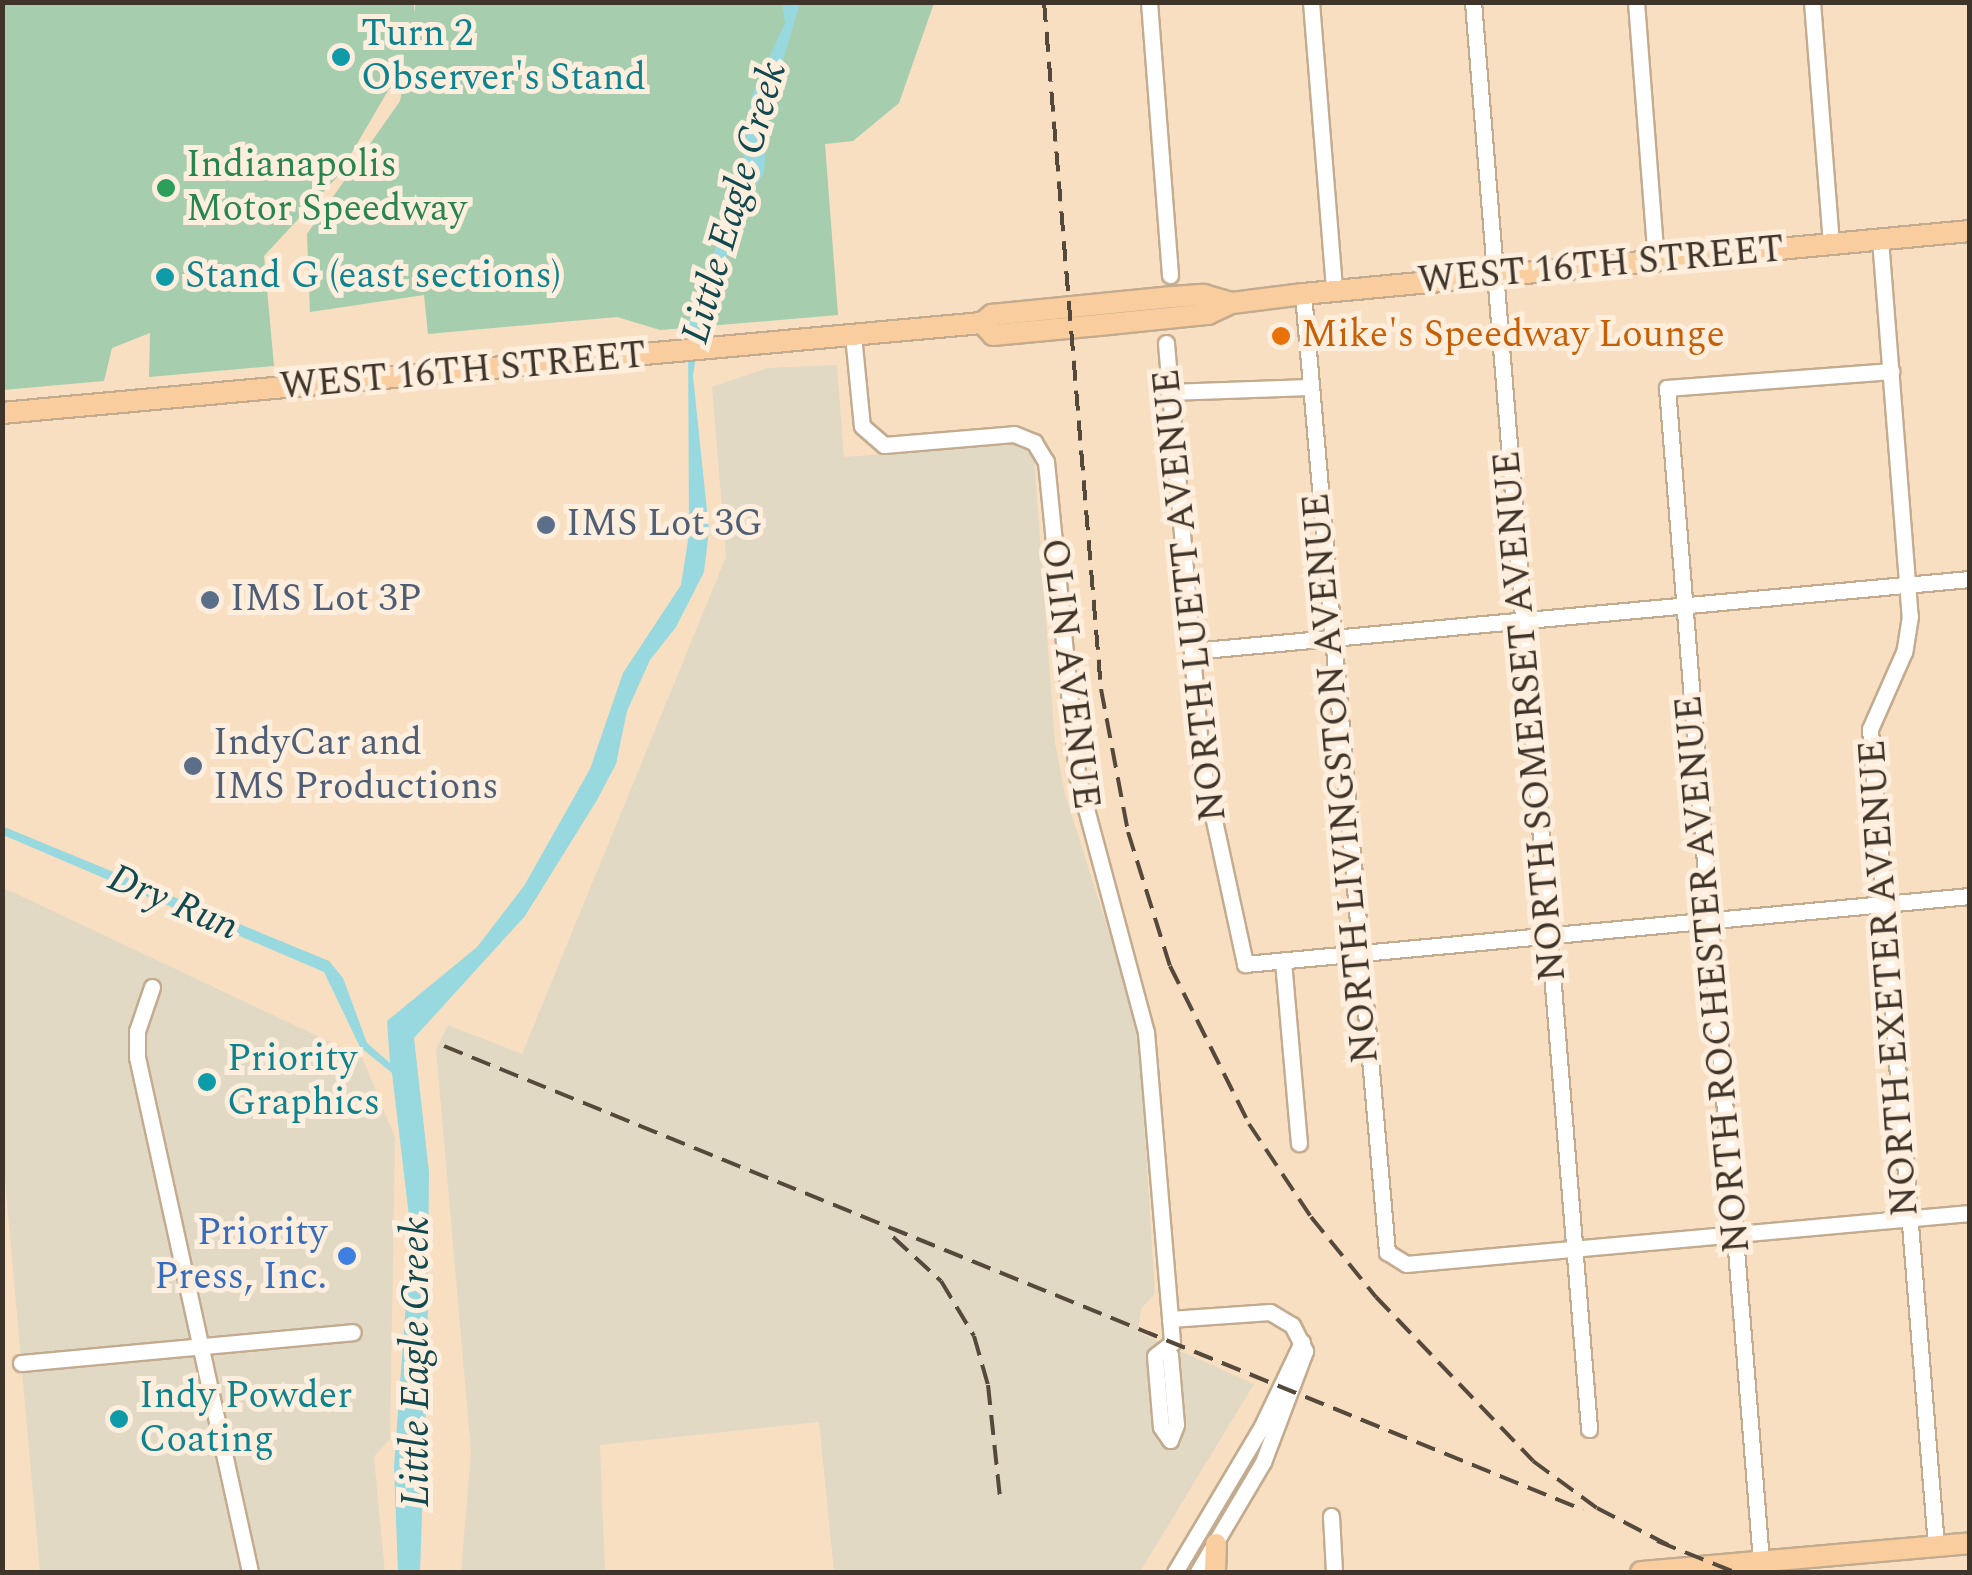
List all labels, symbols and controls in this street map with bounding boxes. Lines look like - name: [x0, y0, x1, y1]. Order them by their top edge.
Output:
- place label: Turn 2 Observer's Stand: [361, 12, 646, 101]
- marker: Turn 2 Observer's Stand: [330, 46, 352, 68]
- water label: Little Eagle Creek: [672, 57, 798, 349]
- place label: Indianapolis Motor Speedway: [186, 143, 467, 232]
- marker: Indianapolis Motor Speedway: [155, 177, 177, 199]
- street label: WEST 16TH STREET: [1416, 227, 1786, 305]
- place label: Stand G (east sections): [185, 254, 561, 300]
- marker: Stand G (east sections): [154, 266, 176, 288]
- place label: Mike's Speedway Lounge: [1301, 313, 1725, 359]
- marker: Mike's Speedway Lounge: [1270, 325, 1292, 347]
- street label: WEST 16TH STREET: [278, 333, 648, 411]
- street label: NORTH LUETT AVENUE: [1145, 367, 1237, 823]
- street label: NORTH SOMERSET AVENUE: [1485, 449, 1577, 983]
- street label: NORTH LIVINGSTON AVENUE: [1294, 491, 1390, 1065]
- place label: IMS Lot 3G: [566, 502, 763, 548]
- marker: IMS Lot 3G: [535, 514, 557, 536]
- street label: OLIN AVENUE: [1030, 536, 1108, 812]
- place label: IMS Lot 3P: [230, 577, 422, 623]
- marker: IMS Lot 3P: [199, 589, 221, 611]
- street label: NORTH ROCHESTER AVENUE: [1667, 693, 1761, 1255]
- place label: IndyCar and IMS Productions: [213, 721, 499, 811]
- street label: NORTH EXETER AVENUE: [1851, 738, 1929, 1218]
- marker: IndyCar and IMS Productions: [182, 755, 204, 777]
- water label: Dry Run: [101, 854, 245, 952]
- place label: Priority Graphics: [227, 1037, 380, 1126]
- marker: Priority Graphics: [196, 1071, 218, 1093]
- place label: Priority Press, Inc.: [154, 1211, 327, 1300]
- water label: Little Eagle Creek: [393, 1217, 441, 1507]
- marker: Priority Press, Inc.: [336, 1245, 358, 1267]
- place label: Indy Powder Coating: [139, 1374, 352, 1464]
- marker: Indy Powder Coating: [108, 1408, 130, 1430]

